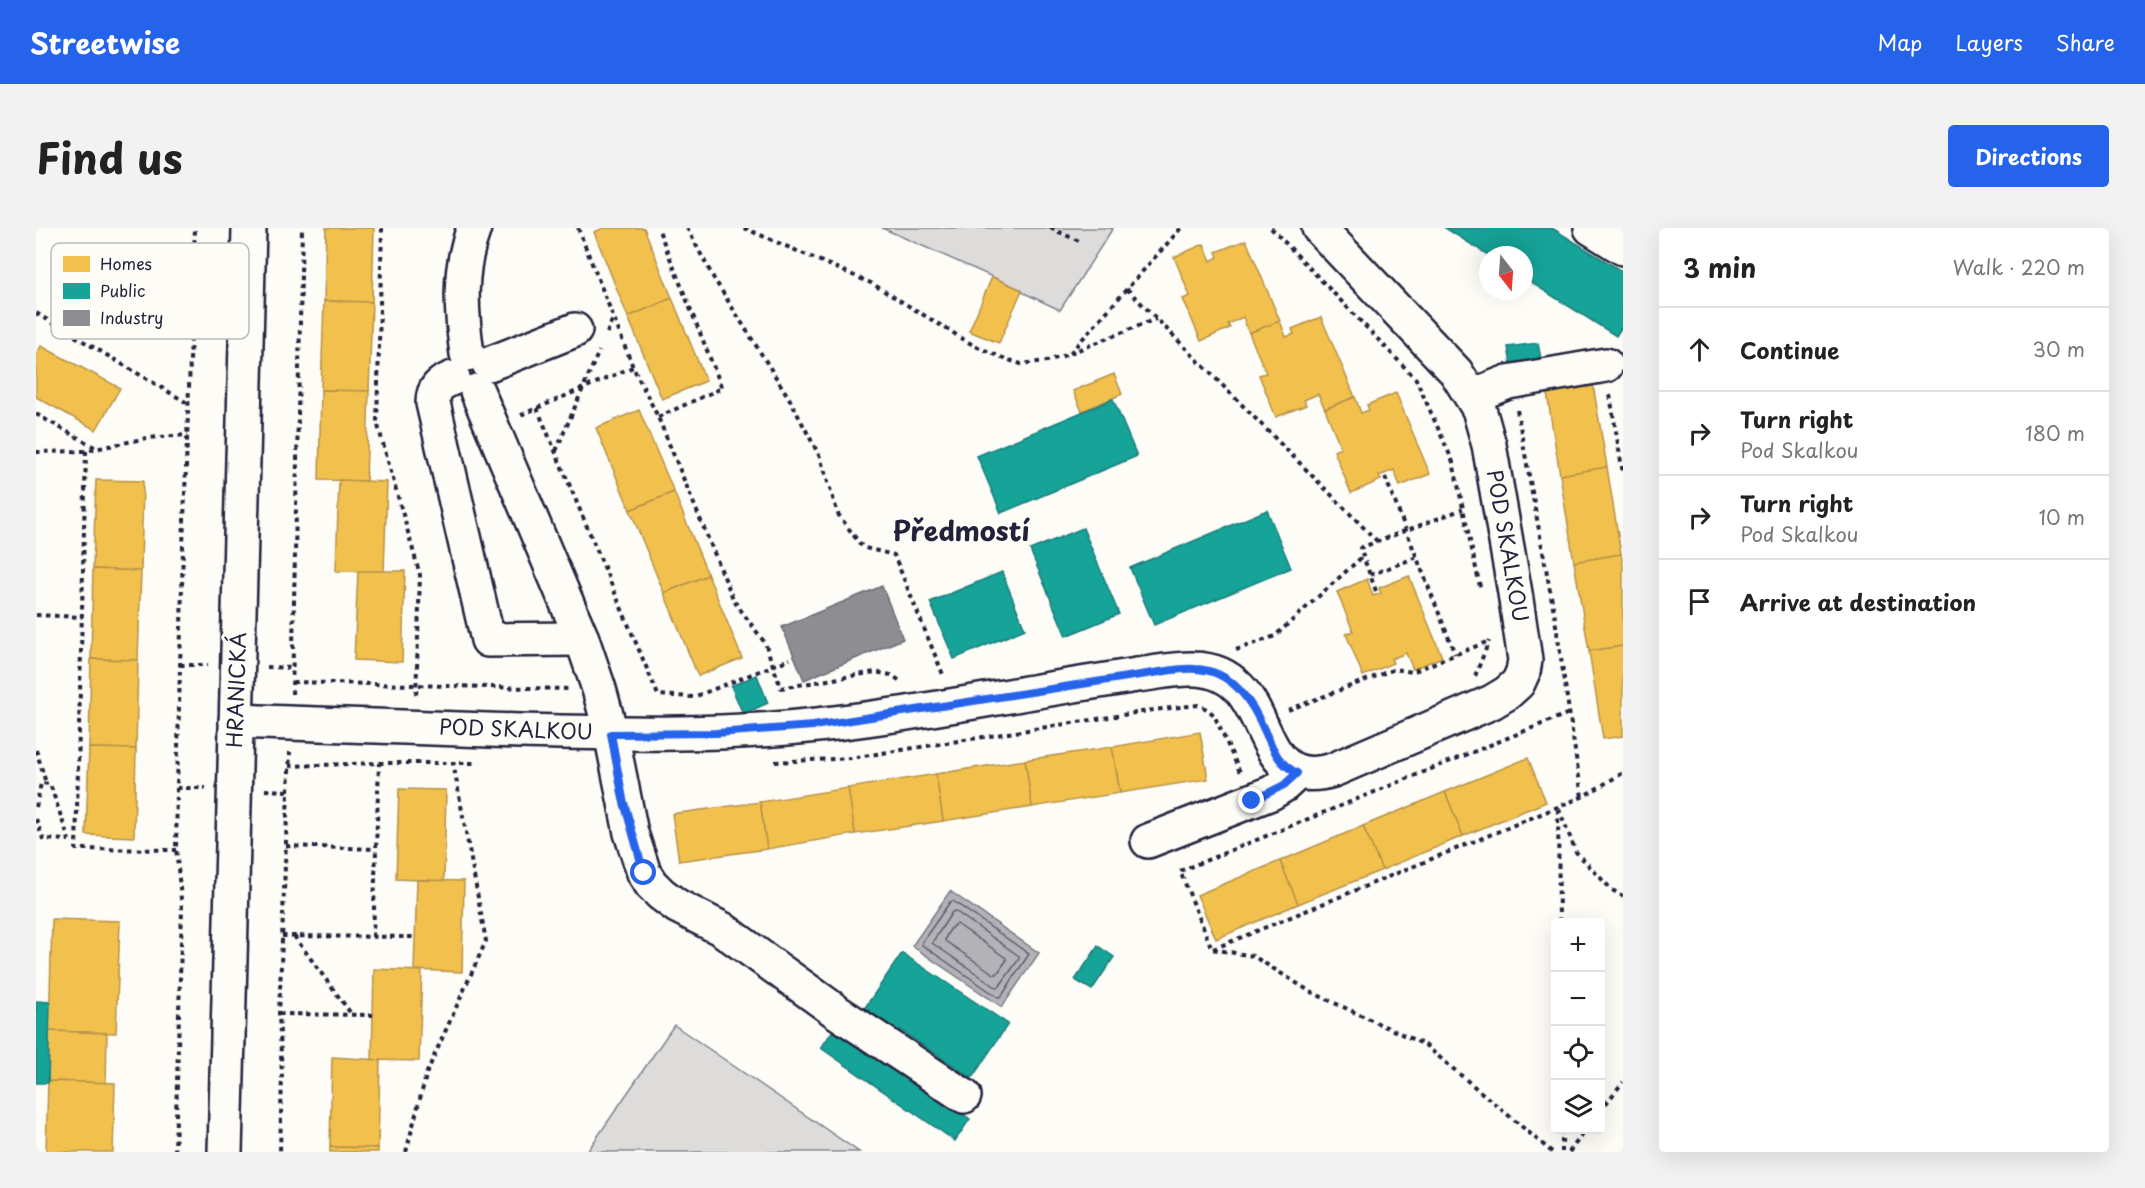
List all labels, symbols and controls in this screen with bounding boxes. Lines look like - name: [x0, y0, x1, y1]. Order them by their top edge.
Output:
- text: Streetwise: [30, 21, 180, 64]
- text: Map: [1878, 26, 1922, 58]
- text: Layers: [1955, 26, 2023, 58]
- text: Share: [2056, 26, 2115, 58]
- text: Find us: [36, 125, 183, 188]
- button: Directions: [1948, 125, 2109, 187]
- legend: [51, 243, 249, 339]
- north arrow: [1479, 246, 1533, 300]
- text: 3 min: [1683, 248, 1756, 287]
- text: Homes: [100, 251, 152, 275]
- text: Walk · 220 m: [1953, 252, 2085, 282]
- text: Public: [100, 278, 145, 302]
- text: Industry: [100, 305, 163, 329]
- icon: ahead: [1683, 333, 1716, 366]
- text: Continue: [1740, 333, 1839, 366]
- text: 30 m: [2032, 334, 2085, 364]
- text: Turn right: [1740, 402, 1853, 435]
- icon: right: [1683, 417, 1716, 450]
- text: 180 m: [2025, 418, 2085, 448]
- text: Pod Skalkou: [1740, 435, 1859, 465]
- street label: POD SKALKOU: [1480, 467, 1538, 624]
- text: Turn right: [1740, 486, 1853, 519]
- icon: right: [1683, 501, 1716, 534]
- text: 10 m: [2038, 502, 2085, 532]
- district label: Předmostí: [893, 509, 1030, 550]
- text: Pod Skalkou: [1740, 519, 1859, 549]
- icon: arrive: [1683, 585, 1716, 618]
- text: Arrive at destination: [1740, 585, 1976, 618]
- street label: HRANICKÁ: [217, 631, 253, 748]
- street label: POD SKALKOU: [439, 709, 594, 747]
- route end: [1238, 787, 1264, 813]
- route start: [630, 859, 656, 885]
- map controls: [1551, 918, 1605, 1134]
- button: +: [1551, 918, 1605, 972]
- button: −: [1551, 972, 1605, 1026]
- button: locate: [1551, 1026, 1605, 1080]
- button: layers: [1551, 1080, 1605, 1134]

